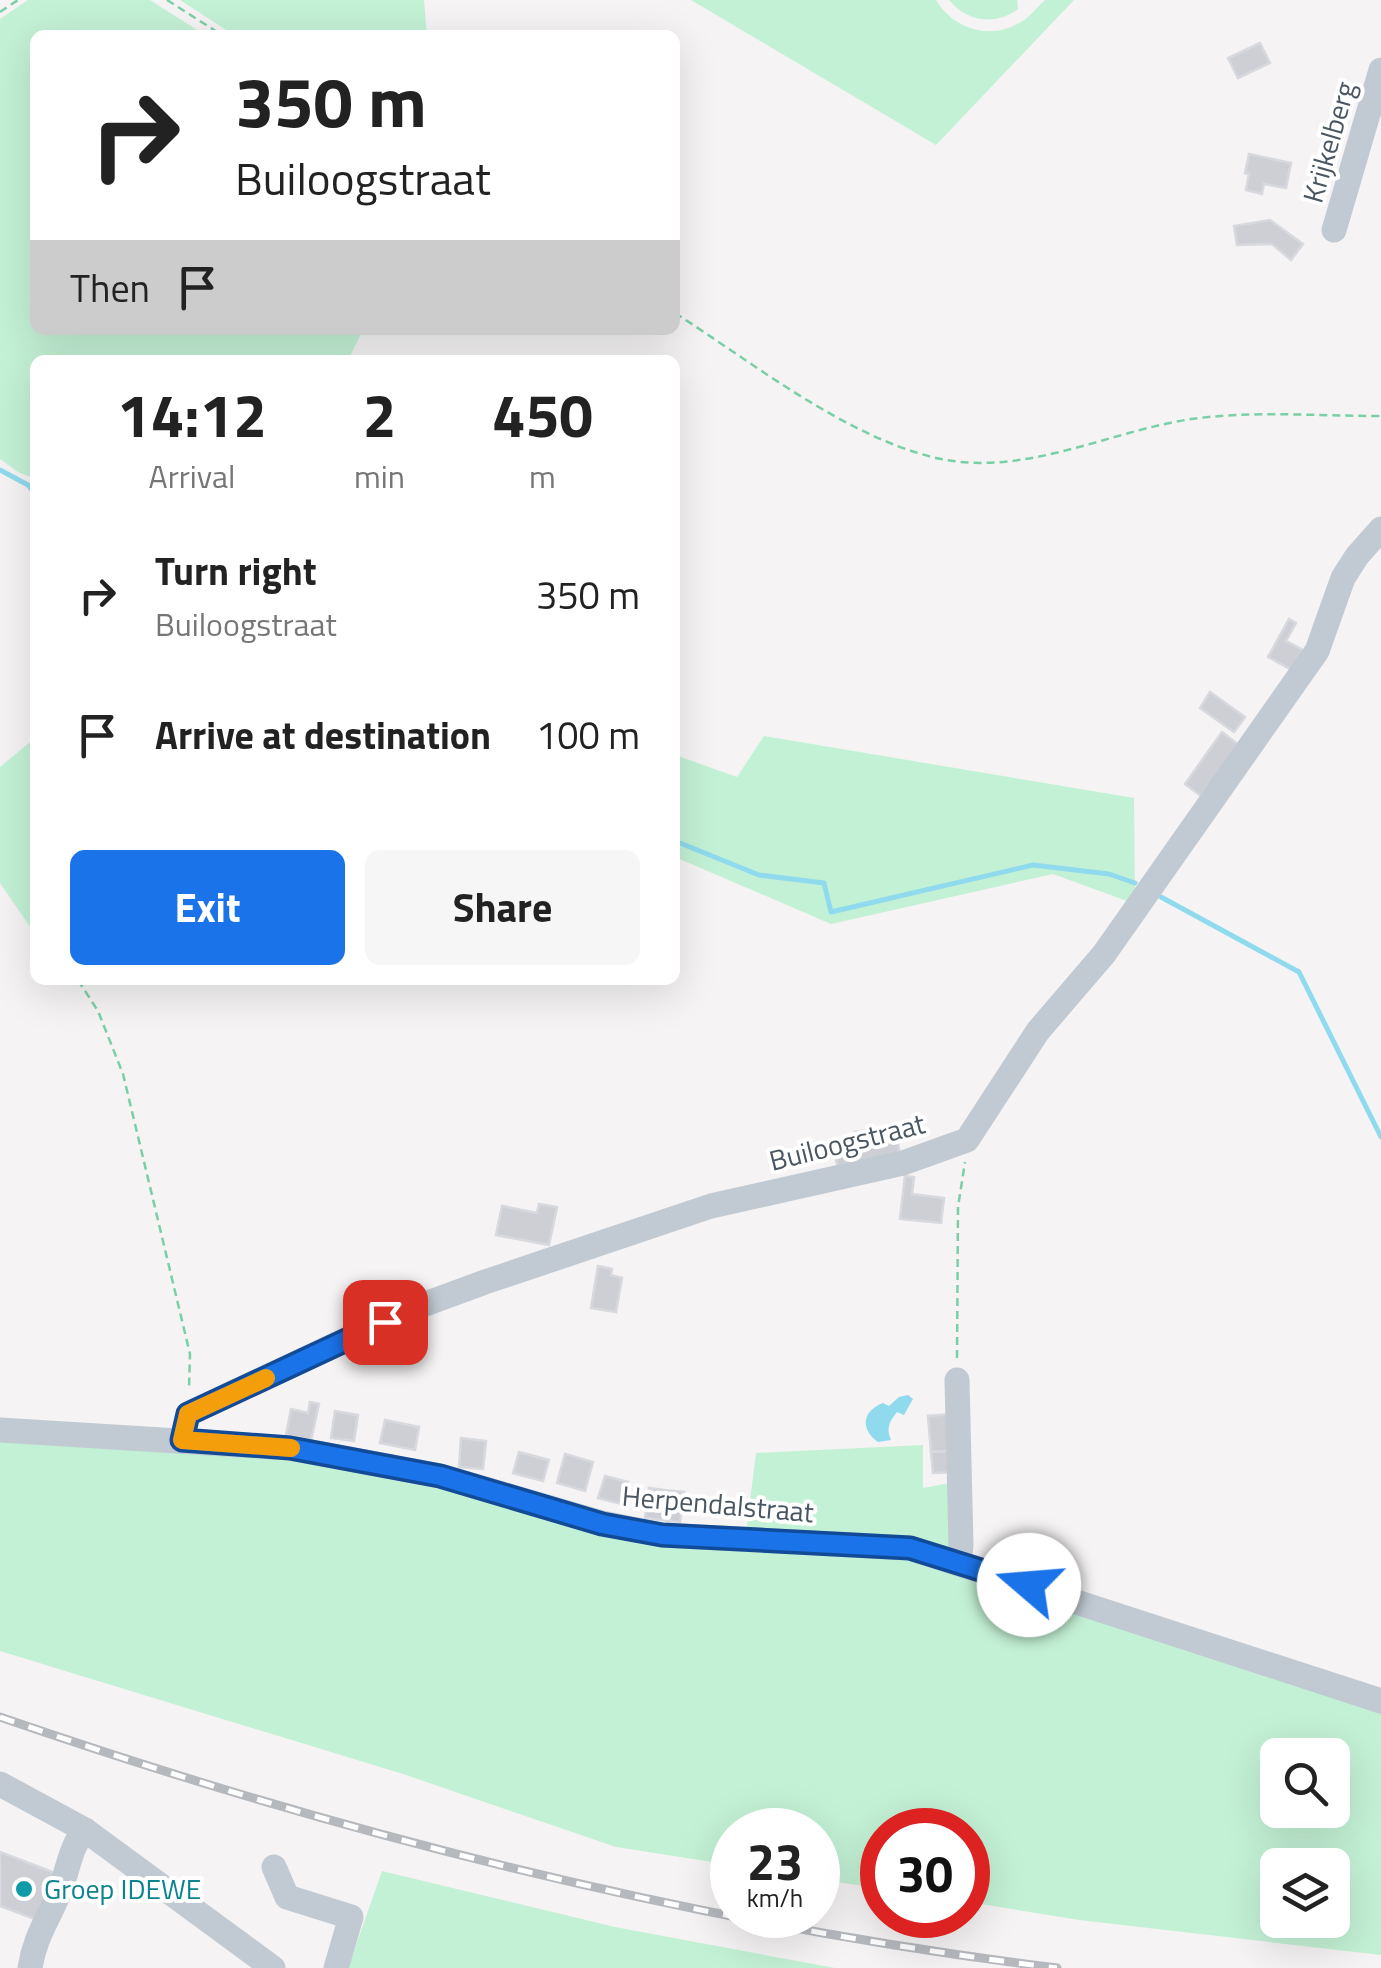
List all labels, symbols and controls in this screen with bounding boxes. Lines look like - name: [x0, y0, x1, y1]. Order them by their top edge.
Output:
- text: 350 m: [235, 48, 427, 154]
- icon: right: [70, 70, 200, 200]
- street label: Krijkelberg: [1291, 76, 1366, 207]
- text: Builoogstraat: [235, 144, 491, 212]
- text: Then: [70, 259, 150, 317]
- icon: arrive: [170, 260, 225, 315]
- text: 14:12: [117, 369, 267, 460]
- text: 2: [363, 369, 396, 460]
- text: 450: [492, 369, 593, 460]
- text: Arrival: [149, 452, 235, 500]
- text: min: [354, 452, 405, 500]
- text: m: [529, 452, 556, 500]
- text: Turn right: [155, 542, 317, 600]
- text: 350 m: [536, 566, 640, 624]
- icon: right: [70, 568, 125, 623]
- text: Builoogstraat: [155, 600, 337, 648]
- text: Arrive at destination: [155, 706, 491, 764]
- text: 100 m: [536, 706, 640, 764]
- icon: arrive: [70, 708, 125, 763]
- button: Exit: [70, 850, 345, 965]
- button: Share: [365, 850, 640, 965]
- street label: Builoogstraat: [764, 1101, 929, 1182]
- pin: [343, 1280, 428, 1365]
- icon: arrive: [358, 1295, 413, 1350]
- street label: Herpendalstraat: [620, 1474, 816, 1533]
- position arrow: [977, 1533, 1081, 1637]
- map controls: [1260, 1738, 1350, 1938]
- button: search: [1260, 1738, 1350, 1828]
- speed limit sign: 30: [860, 1808, 990, 1938]
- text: 23: [747, 1823, 803, 1899]
- button: layers: [1260, 1848, 1350, 1938]
- place label: Groep IDEWE: [44, 1867, 201, 1910]
- marker: Groep IDEWE: [13, 1878, 35, 1900]
- text: km/h: [747, 1879, 803, 1917]

